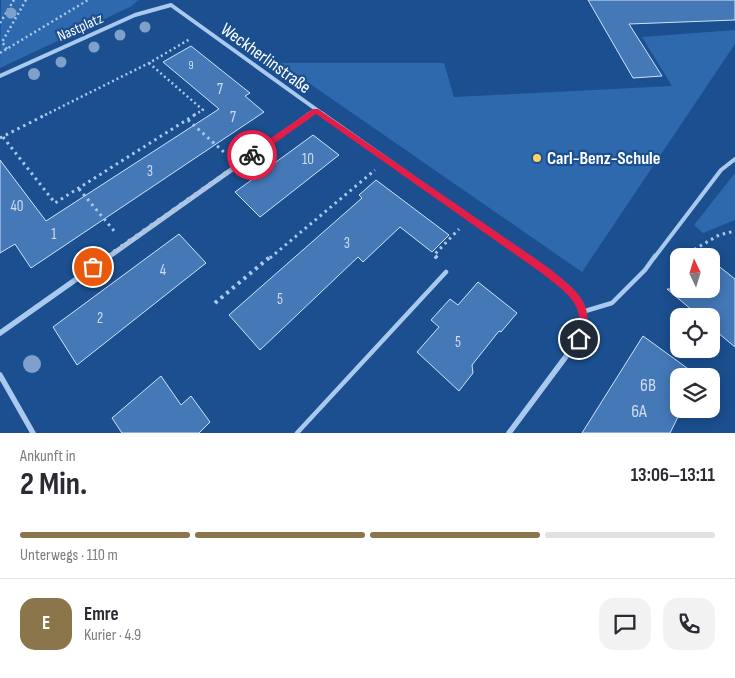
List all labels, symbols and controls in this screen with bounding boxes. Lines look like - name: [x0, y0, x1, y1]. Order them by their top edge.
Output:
- street label: Nastplatz: [54, 9, 107, 46]
- street label: Weckherlinstraße: [217, 19, 315, 98]
- house number: 9: [188, 58, 194, 73]
- house number: 7: [217, 80, 223, 99]
- house number: 7: [230, 108, 236, 127]
- courier: [227, 130, 277, 180]
- icon: bike: [238, 141, 266, 169]
- place label: Carl-Benz-Schule: [547, 148, 660, 169]
- house number: 10: [302, 150, 314, 169]
- marker: Carl-Benz-Schule: [531, 152, 543, 164]
- house number: 3: [147, 162, 153, 181]
- house number: 40: [11, 197, 23, 216]
- house number: 1: [51, 225, 57, 244]
- house number: 3: [344, 234, 350, 253]
- pin: [72, 246, 114, 288]
- north arrow: [670, 248, 720, 298]
- map controls: [670, 248, 720, 418]
- icon: bag: [79, 253, 107, 281]
- house number: 4: [160, 261, 166, 280]
- house number: 5: [277, 290, 283, 309]
- button: locate: [670, 308, 720, 358]
- house number: 2: [97, 309, 103, 328]
- pin: [558, 318, 600, 360]
- icon: home: [565, 325, 593, 353]
- house number: 5: [455, 333, 461, 352]
- button: layers: [670, 368, 720, 418]
- house number: 6B: [640, 375, 656, 396]
- house number: 6A: [631, 401, 647, 422]
- text: Ankunft in: [20, 447, 76, 466]
- text: 13:06–13:11: [631, 464, 715, 487]
- text: 2 Min.: [20, 465, 87, 504]
- text: Unterwegs · 110 m: [20, 546, 118, 565]
- button: chat: [599, 598, 651, 650]
- button: phone: [663, 598, 715, 650]
- text: Emre: [84, 603, 119, 626]
- text: E: [42, 612, 50, 635]
- text: Kurier · 4.9: [84, 626, 141, 645]

